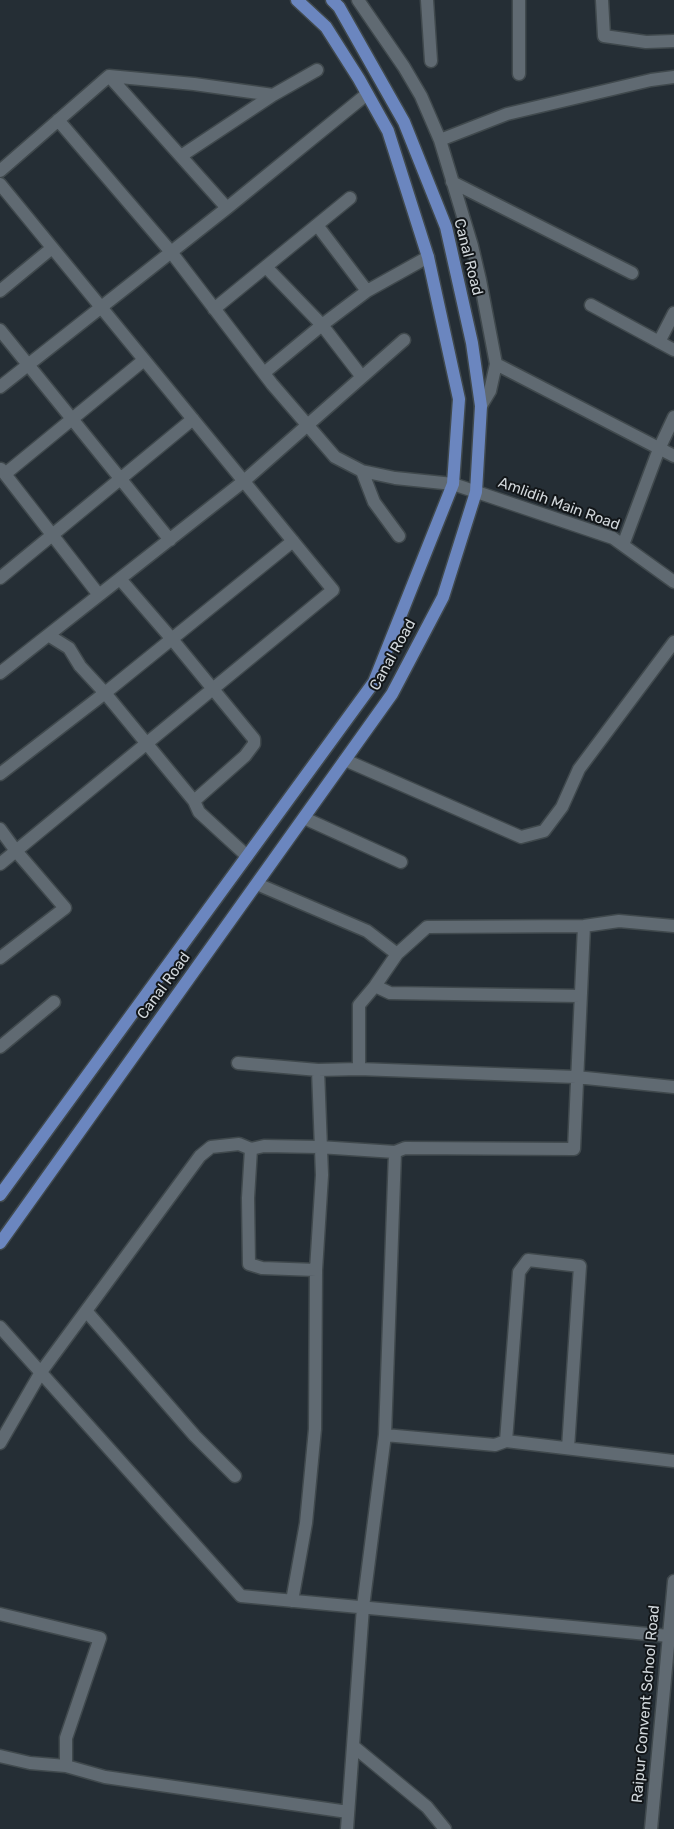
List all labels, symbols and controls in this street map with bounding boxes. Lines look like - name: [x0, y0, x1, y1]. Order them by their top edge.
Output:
- street label: Canal Road: [450, 217, 486, 297]
- street label: Amlidih Main Road: [496, 474, 622, 534]
- street label: Canal Road: [366, 616, 420, 694]
- street label: Canal Road: [134, 949, 194, 1023]
- street label: Raipur Convent School Road: [628, 1604, 664, 1804]

